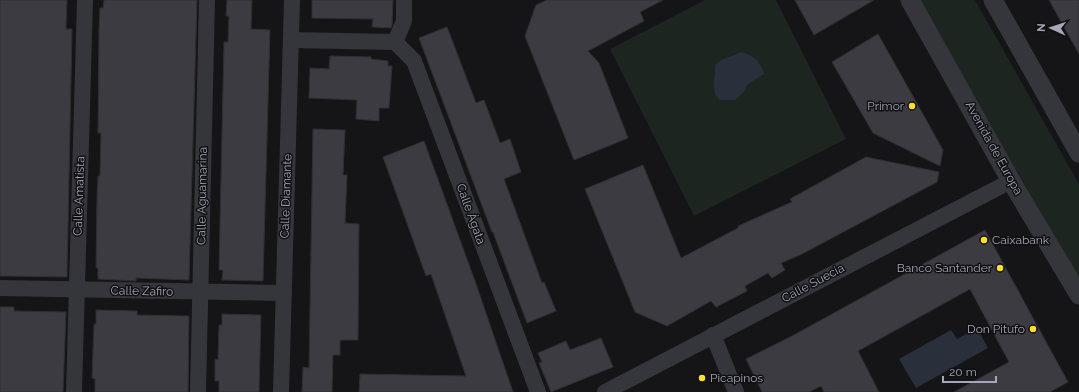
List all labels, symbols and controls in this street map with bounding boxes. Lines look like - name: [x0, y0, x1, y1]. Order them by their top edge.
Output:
- north arrow: [1031, 8, 1071, 48]
- text: N: [1035, 23, 1048, 32]
- place label: Primor: [867, 99, 905, 113]
- street label: Avenida de Europa: [963, 99, 1025, 197]
- marker: Primor: [907, 101, 917, 111]
- street label: Calle Aguamarina: [194, 147, 210, 245]
- street label: Calle Diamante: [278, 153, 294, 239]
- street label: Calle Amatista: [71, 156, 87, 236]
- street label: Calle Ágata: [454, 182, 488, 246]
- place label: Caixabank: [992, 233, 1050, 247]
- marker: Caixabank: [979, 235, 989, 245]
- street label: Calle Suecia: [779, 261, 847, 305]
- place label: Banco Santander: [897, 261, 993, 275]
- marker: Banco Santander: [995, 263, 1005, 273]
- street label: Calle Zafiro: [111, 283, 173, 299]
- place label: Don Pitufo: [967, 322, 1025, 336]
- marker: Don Pitufo: [1028, 324, 1038, 334]
- scale bar: [943, 358, 996, 384]
- text: 20 m: [949, 365, 977, 379]
- place label: Picapinos: [710, 371, 763, 385]
- marker: Picapinos: [697, 373, 707, 383]

